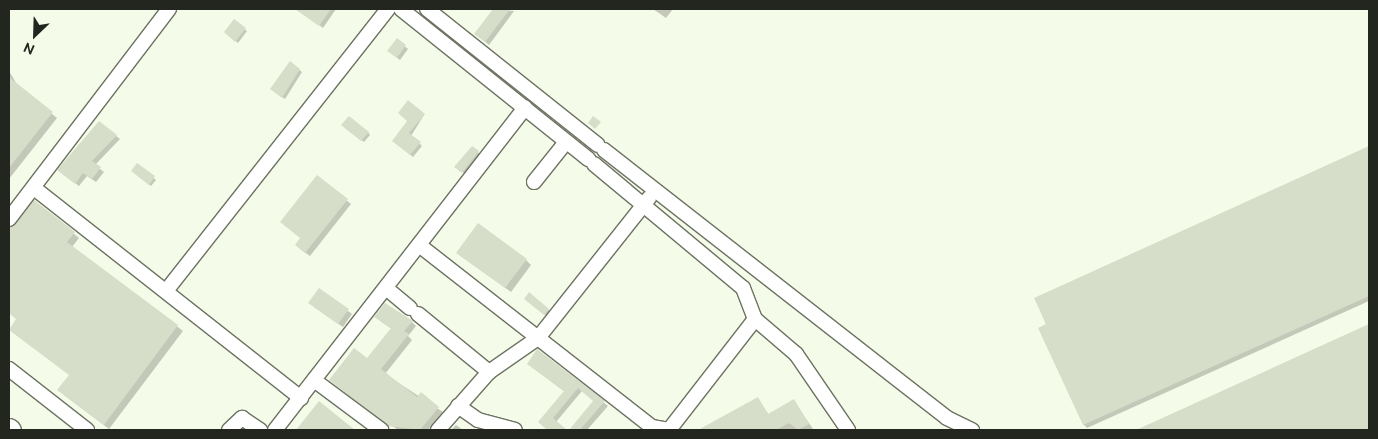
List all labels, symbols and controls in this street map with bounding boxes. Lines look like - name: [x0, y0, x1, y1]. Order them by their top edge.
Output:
- north arrow: [10, 10, 60, 60]
- text: N: [21, 39, 37, 58]

